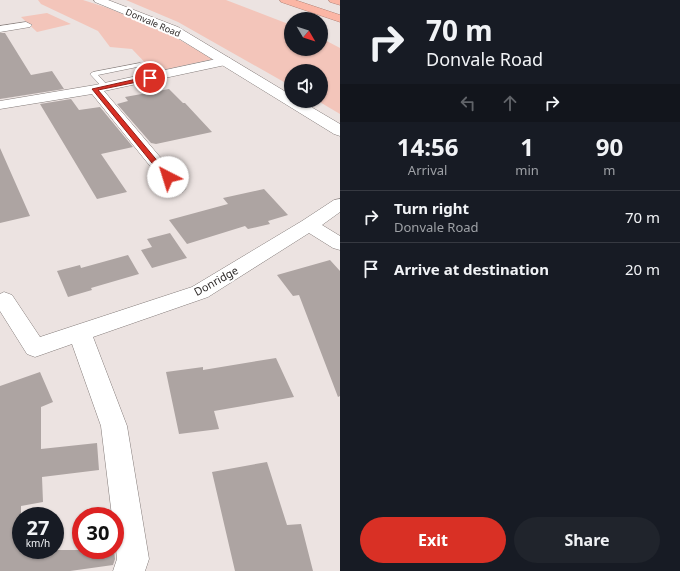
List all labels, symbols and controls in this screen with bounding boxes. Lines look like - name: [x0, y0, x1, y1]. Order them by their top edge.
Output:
- street label: Donvale Road: [124, 5, 183, 40]
- text: 70 m: [426, 11, 493, 49]
- north arrow: [284, 12, 328, 56]
- map controls: [284, 12, 328, 108]
- icon: right: [360, 16, 412, 68]
- text: Donvale Road: [426, 47, 543, 71]
- pin: [133, 61, 167, 95]
- button: sound: [284, 64, 328, 108]
- icon: arrive: [139, 67, 161, 89]
- icon: left: [457, 92, 479, 114]
- icon: ahead: [499, 92, 521, 114]
- icon: right: [541, 92, 563, 114]
- text: 14:56: [397, 130, 458, 163]
- text: 1: [520, 130, 534, 163]
- text: 90: [596, 130, 623, 163]
- position arrow: [147, 156, 189, 198]
- text: Arrival: [408, 161, 447, 179]
- text: min: [515, 161, 539, 179]
- text: m: [603, 161, 616, 179]
- text: Turn right: [394, 198, 469, 218]
- icon: right: [360, 206, 382, 228]
- text: 70 m: [625, 207, 660, 227]
- text: Donvale Road: [394, 218, 479, 236]
- icon: arrive: [360, 258, 382, 280]
- text: Arrive at destination: [394, 259, 549, 279]
- text: 20 m: [625, 259, 660, 279]
- street label: Donridge: [191, 262, 241, 299]
- speed limit sign: 30: [72, 507, 124, 559]
- text: 27: [27, 514, 49, 541]
- button: Exit: [360, 517, 506, 563]
- button: Share: [514, 517, 660, 563]
- text: km/h: [26, 536, 50, 550]

